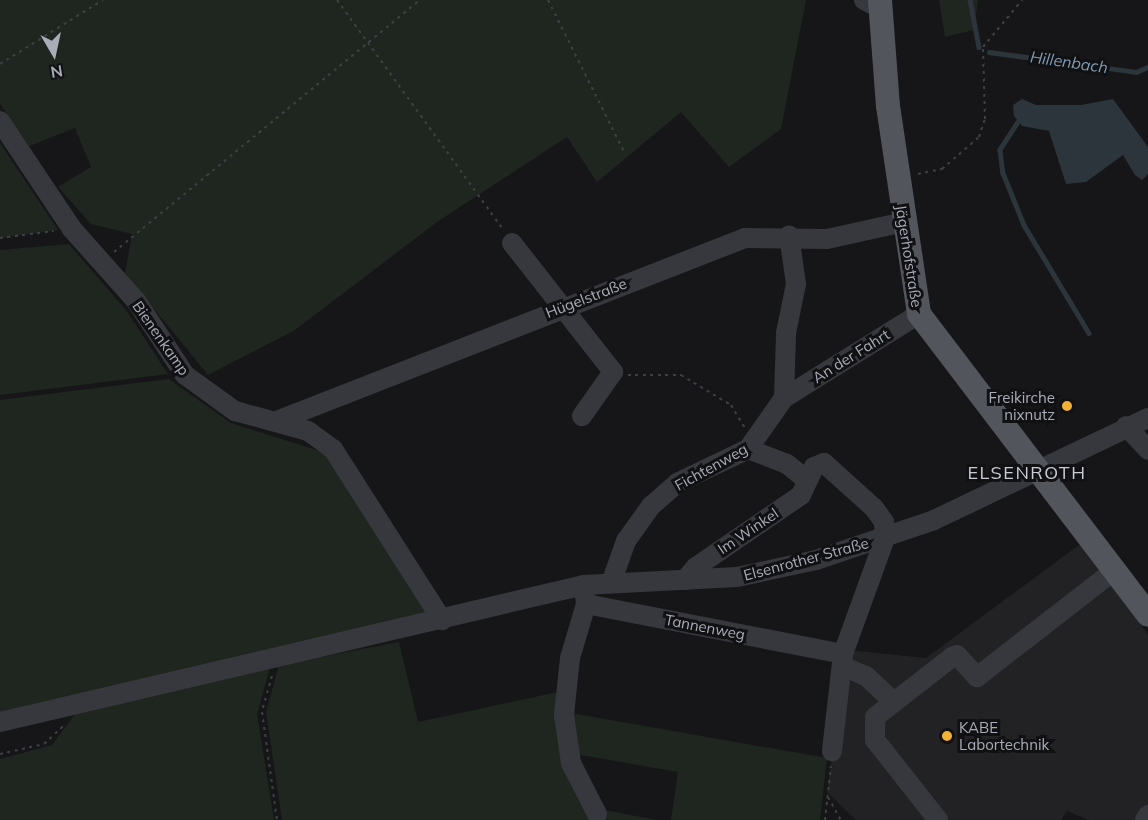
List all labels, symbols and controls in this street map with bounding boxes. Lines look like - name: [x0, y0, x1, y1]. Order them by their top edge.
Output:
- north arrow: [24, 24, 84, 84]
- water label: Hillenbach: [1029, 47, 1109, 77]
- text: N: [49, 61, 64, 83]
- street label: Jägerhofstraße: [892, 203, 926, 309]
- street label: Hügelstraße: [543, 274, 629, 322]
- street label: Bienenkamp: [129, 297, 193, 379]
- street label: An der Fahrt: [809, 325, 893, 387]
- place label: Freikirche nixnutz: [989, 388, 1055, 423]
- marker: Freikirche nixnutz: [1060, 399, 1074, 413]
- street label: Fichtenweg: [671, 440, 751, 494]
- district label: ELSENROTH: [968, 462, 1086, 484]
- street label: Im Winkel: [714, 504, 782, 558]
- street label: Elsenrother Straße: [741, 534, 871, 584]
- street label: Tannenweg: [663, 610, 747, 644]
- place label: KABE Labortechnik: [959, 718, 1049, 753]
- marker: KABE Labortechnik: [940, 729, 954, 743]

